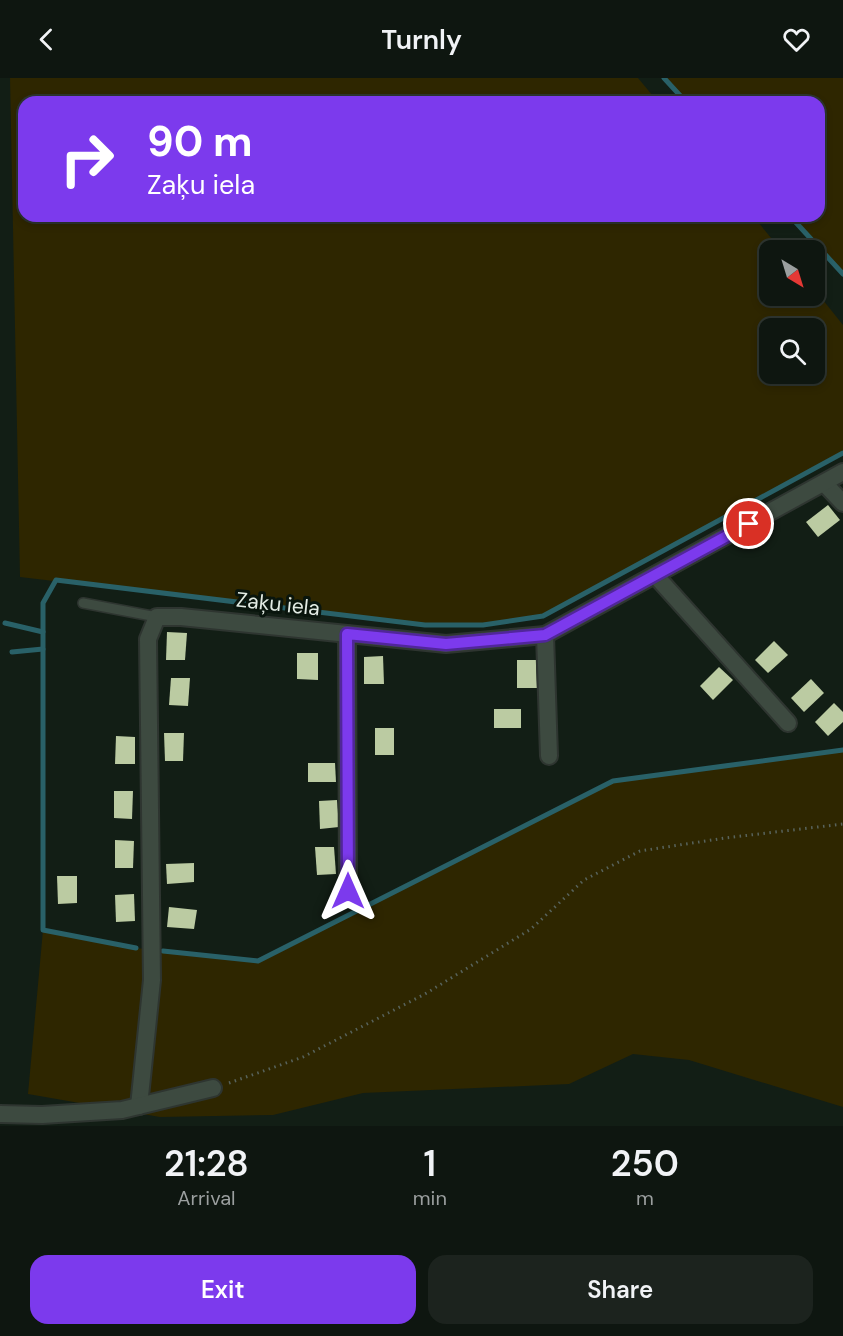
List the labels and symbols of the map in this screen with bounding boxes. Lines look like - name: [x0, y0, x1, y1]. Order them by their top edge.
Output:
- north arrow: [759, 240, 825, 306]
- pin: [723, 498, 774, 549]
- street label: Zaķu iela: [235, 586, 321, 622]
- position arrow: [316, 859, 380, 923]

